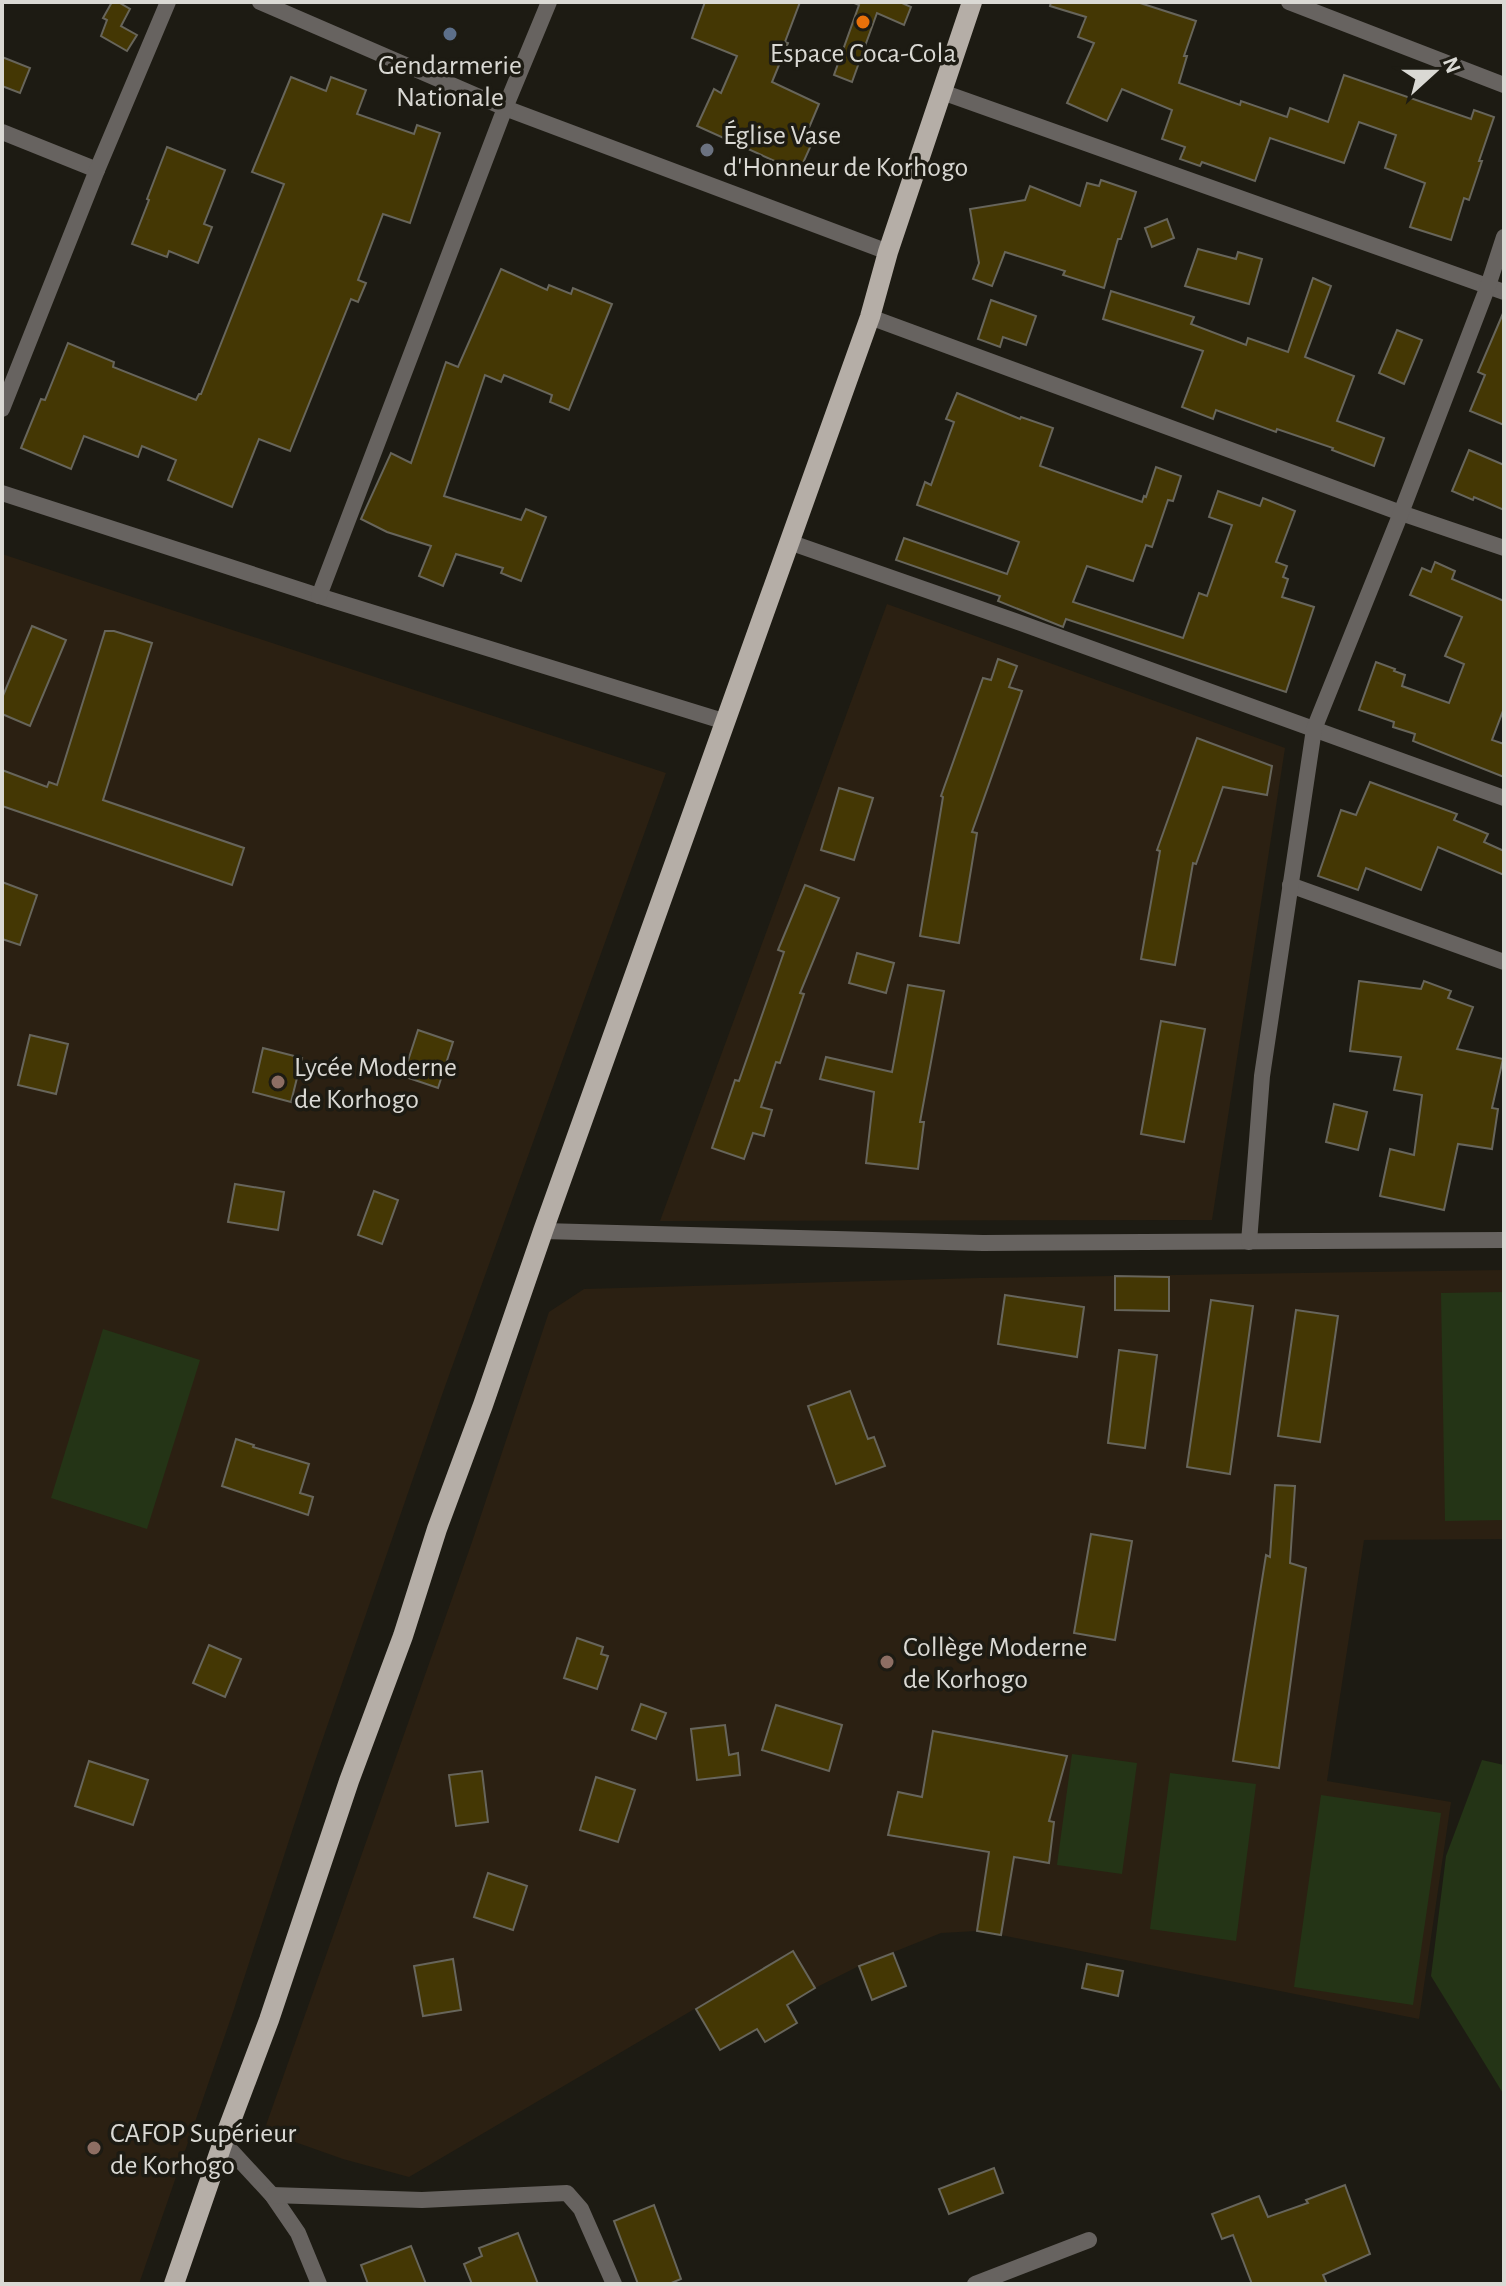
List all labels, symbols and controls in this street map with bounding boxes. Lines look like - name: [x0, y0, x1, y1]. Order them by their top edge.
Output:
- marker: Espace Coca-Cola: [854, 13, 872, 31]
- marker: Gendarmerie Nationale: [441, 25, 459, 43]
- north arrow: [1394, 32, 1474, 112]
- place label: Espace Coca-Cola: [770, 40, 956, 68]
- place label: Gendarmerie Nationale: [378, 52, 522, 112]
- text: N: [1439, 54, 1465, 76]
- place label: Église Vase d'Honneur de Korhogo: [723, 119, 968, 182]
- marker: Église Vase d'Honneur de Korhogo: [698, 141, 716, 159]
- place label: Lycée Moderne de Korhogo: [294, 1054, 457, 1114]
- marker: Lycée Moderne de Korhogo: [269, 1073, 287, 1091]
- place label: Collège Moderne de Korhogo: [903, 1634, 1087, 1694]
- marker: Collège Moderne de Korhogo: [878, 1653, 896, 1671]
- place label: CAFOP Supérieur de Korhogo: [110, 2120, 296, 2180]
- marker: CAFOP Supérieur de Korhogo: [85, 2139, 103, 2157]

